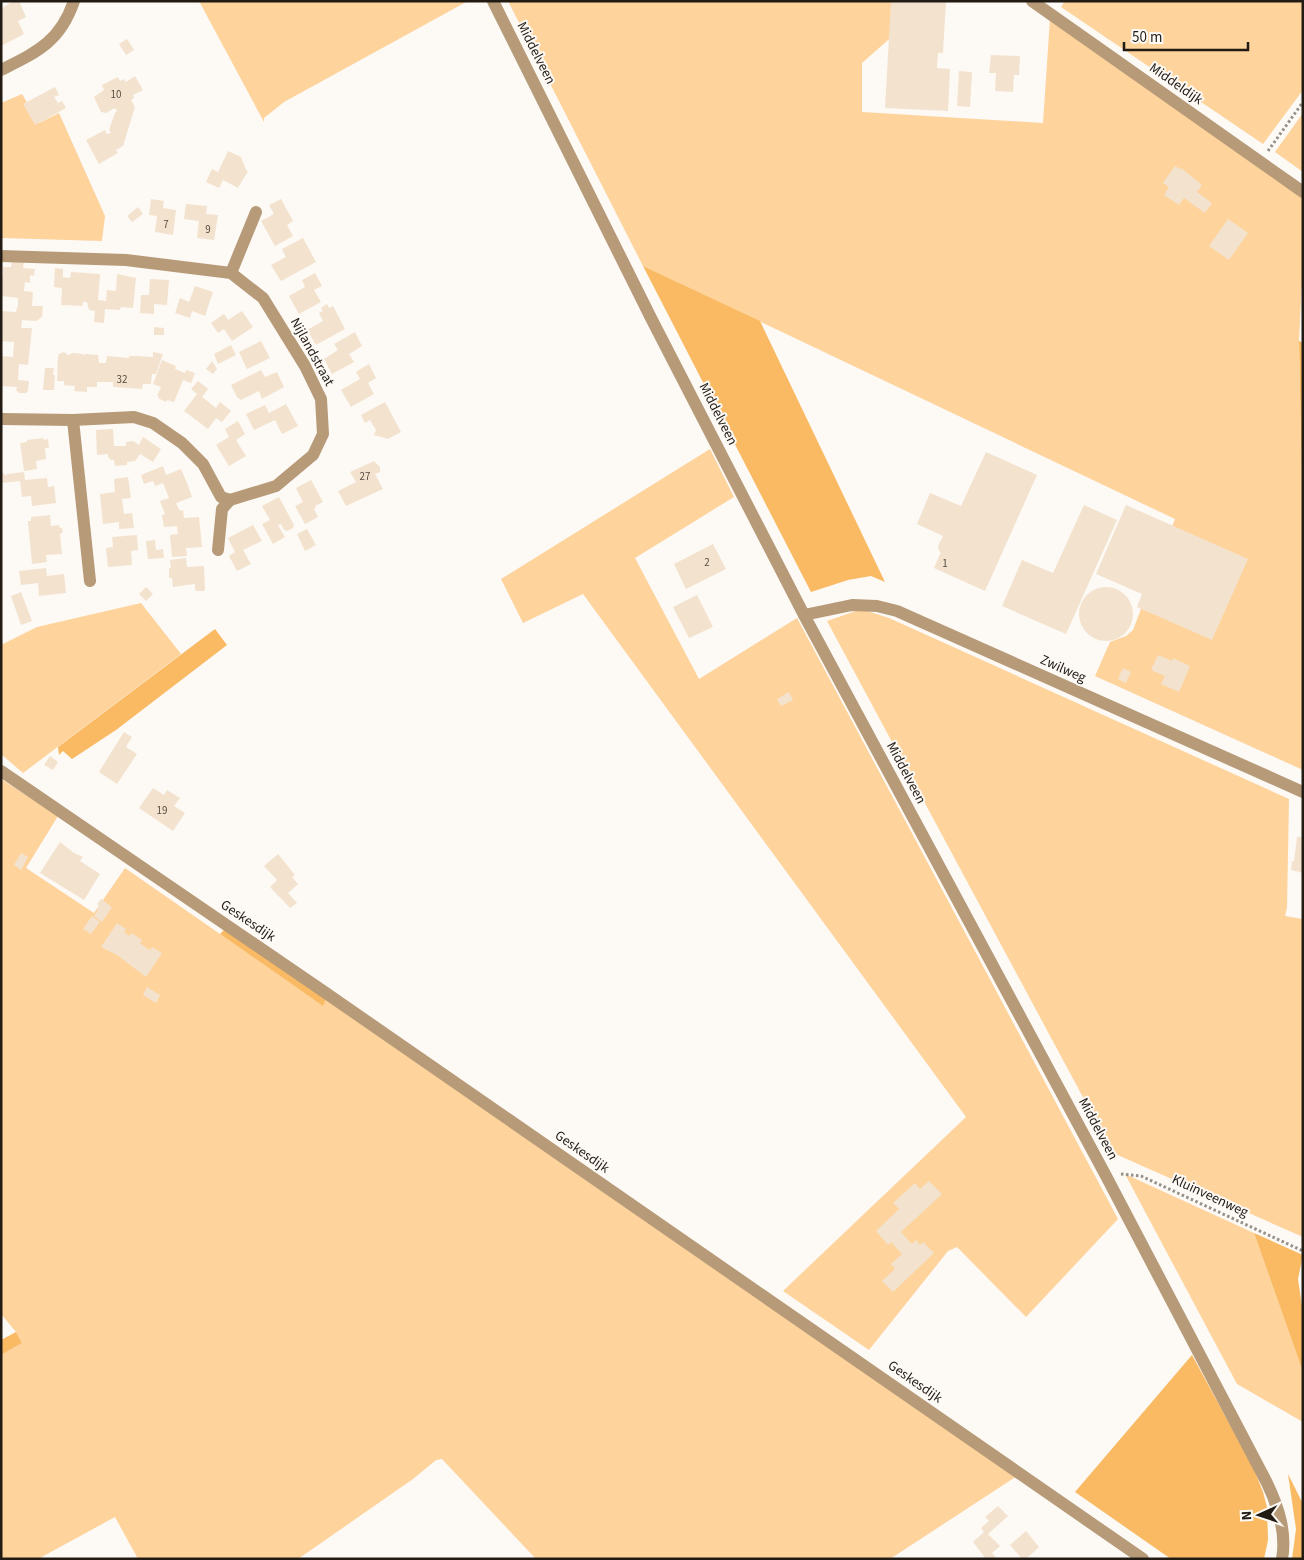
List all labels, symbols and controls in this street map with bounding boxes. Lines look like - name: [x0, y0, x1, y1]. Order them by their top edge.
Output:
- street label: Middelveen: [512, 18, 560, 88]
- scale bar: [1124, 20, 1248, 52]
- text: 50 m: [1132, 27, 1162, 48]
- street label: Middeldijk: [1145, 58, 1207, 110]
- house number: 10: [111, 87, 121, 102]
- house number: 7: [163, 217, 169, 232]
- house number: 9: [205, 222, 211, 237]
- street label: Nijlandstraat: [285, 314, 339, 390]
- house number: 32: [117, 372, 127, 387]
- street label: Middelveen: [694, 379, 742, 449]
- house number: 27: [360, 469, 370, 484]
- house number: 2: [704, 555, 710, 570]
- house number: 1: [942, 556, 948, 571]
- street label: Zwilweg: [1037, 650, 1089, 688]
- street label: Middelveen: [881, 738, 931, 808]
- house number: 19: [157, 803, 167, 818]
- street label: Geskesdijk: [216, 895, 280, 947]
- street label: Middelveen: [1073, 1094, 1123, 1164]
- street label: Geskesdijk: [551, 1126, 613, 1178]
- street label: Kluinveenweg: [1168, 1170, 1252, 1222]
- street label: Geskesdijk: [884, 1356, 946, 1408]
- north arrow: [1234, 1490, 1284, 1540]
- text: N: [1237, 1510, 1257, 1521]

